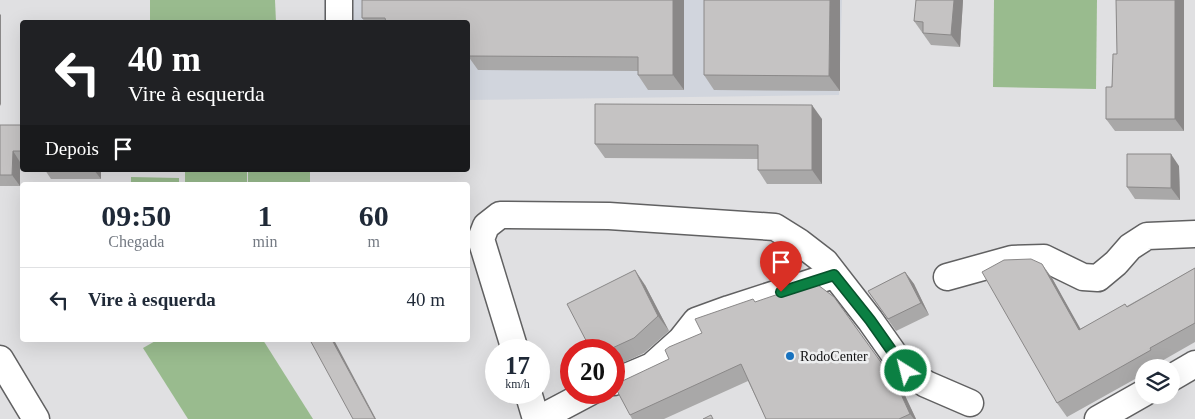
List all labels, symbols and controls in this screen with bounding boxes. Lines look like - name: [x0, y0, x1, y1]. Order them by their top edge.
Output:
- icon: left: [45, 40, 110, 105]
- text: 40 m: [128, 40, 201, 79]
- text: Vire à esquerda: [128, 81, 265, 106]
- icon: arrive: [109, 135, 137, 163]
- text: Depois: [45, 138, 99, 159]
- text: 09:50: [101, 199, 171, 232]
- text: 1: [257, 199, 272, 232]
- text: 60: [359, 199, 389, 232]
- text: Chegada: [108, 233, 164, 250]
- text: min: [253, 233, 277, 250]
- text: m: [367, 233, 380, 250]
- pin: [760, 241, 802, 292]
- icon: arrive: [767, 248, 795, 276]
- icon: left: [45, 286, 73, 314]
- text: Vire à esquerda: [88, 289, 216, 310]
- text: 40 m: [406, 289, 445, 310]
- speed limit sign: 20: [560, 339, 625, 404]
- position arrow: [879, 344, 931, 396]
- place label: RodoCenter: [800, 349, 868, 364]
- marker: RodoCenter: [784, 350, 796, 362]
- text: 17: [505, 352, 530, 379]
- map controls: [1135, 359, 1180, 404]
- button: layers: [1135, 359, 1180, 404]
- text: km/h: [505, 377, 530, 391]

